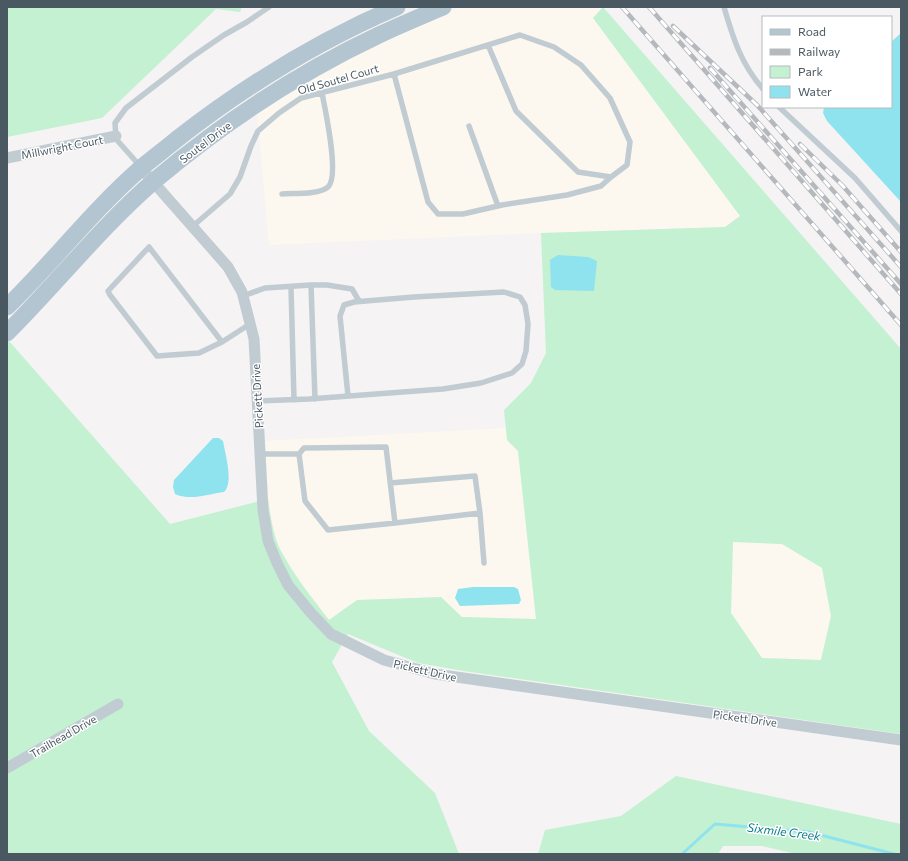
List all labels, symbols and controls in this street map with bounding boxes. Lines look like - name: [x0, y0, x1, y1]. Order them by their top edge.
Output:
- legend: [762, 16, 892, 108]
- text: Road: [798, 24, 826, 38]
- text: Railway: [798, 44, 840, 58]
- street label: Old Soutel Court: [296, 61, 380, 97]
- text: Park: [798, 64, 824, 78]
- text: Water: [798, 84, 832, 98]
- street label: Soutel Drive: [177, 118, 233, 166]
- street label: Millwright Court: [20, 133, 104, 161]
- street label: Pickett Drive: [249, 363, 265, 428]
- street label: Pickett Drive: [392, 656, 458, 684]
- street label: Pickett Drive: [712, 707, 778, 729]
- street label: Trailhead Drive: [27, 712, 99, 760]
- water label: Sixmile Creek: [747, 820, 822, 842]

